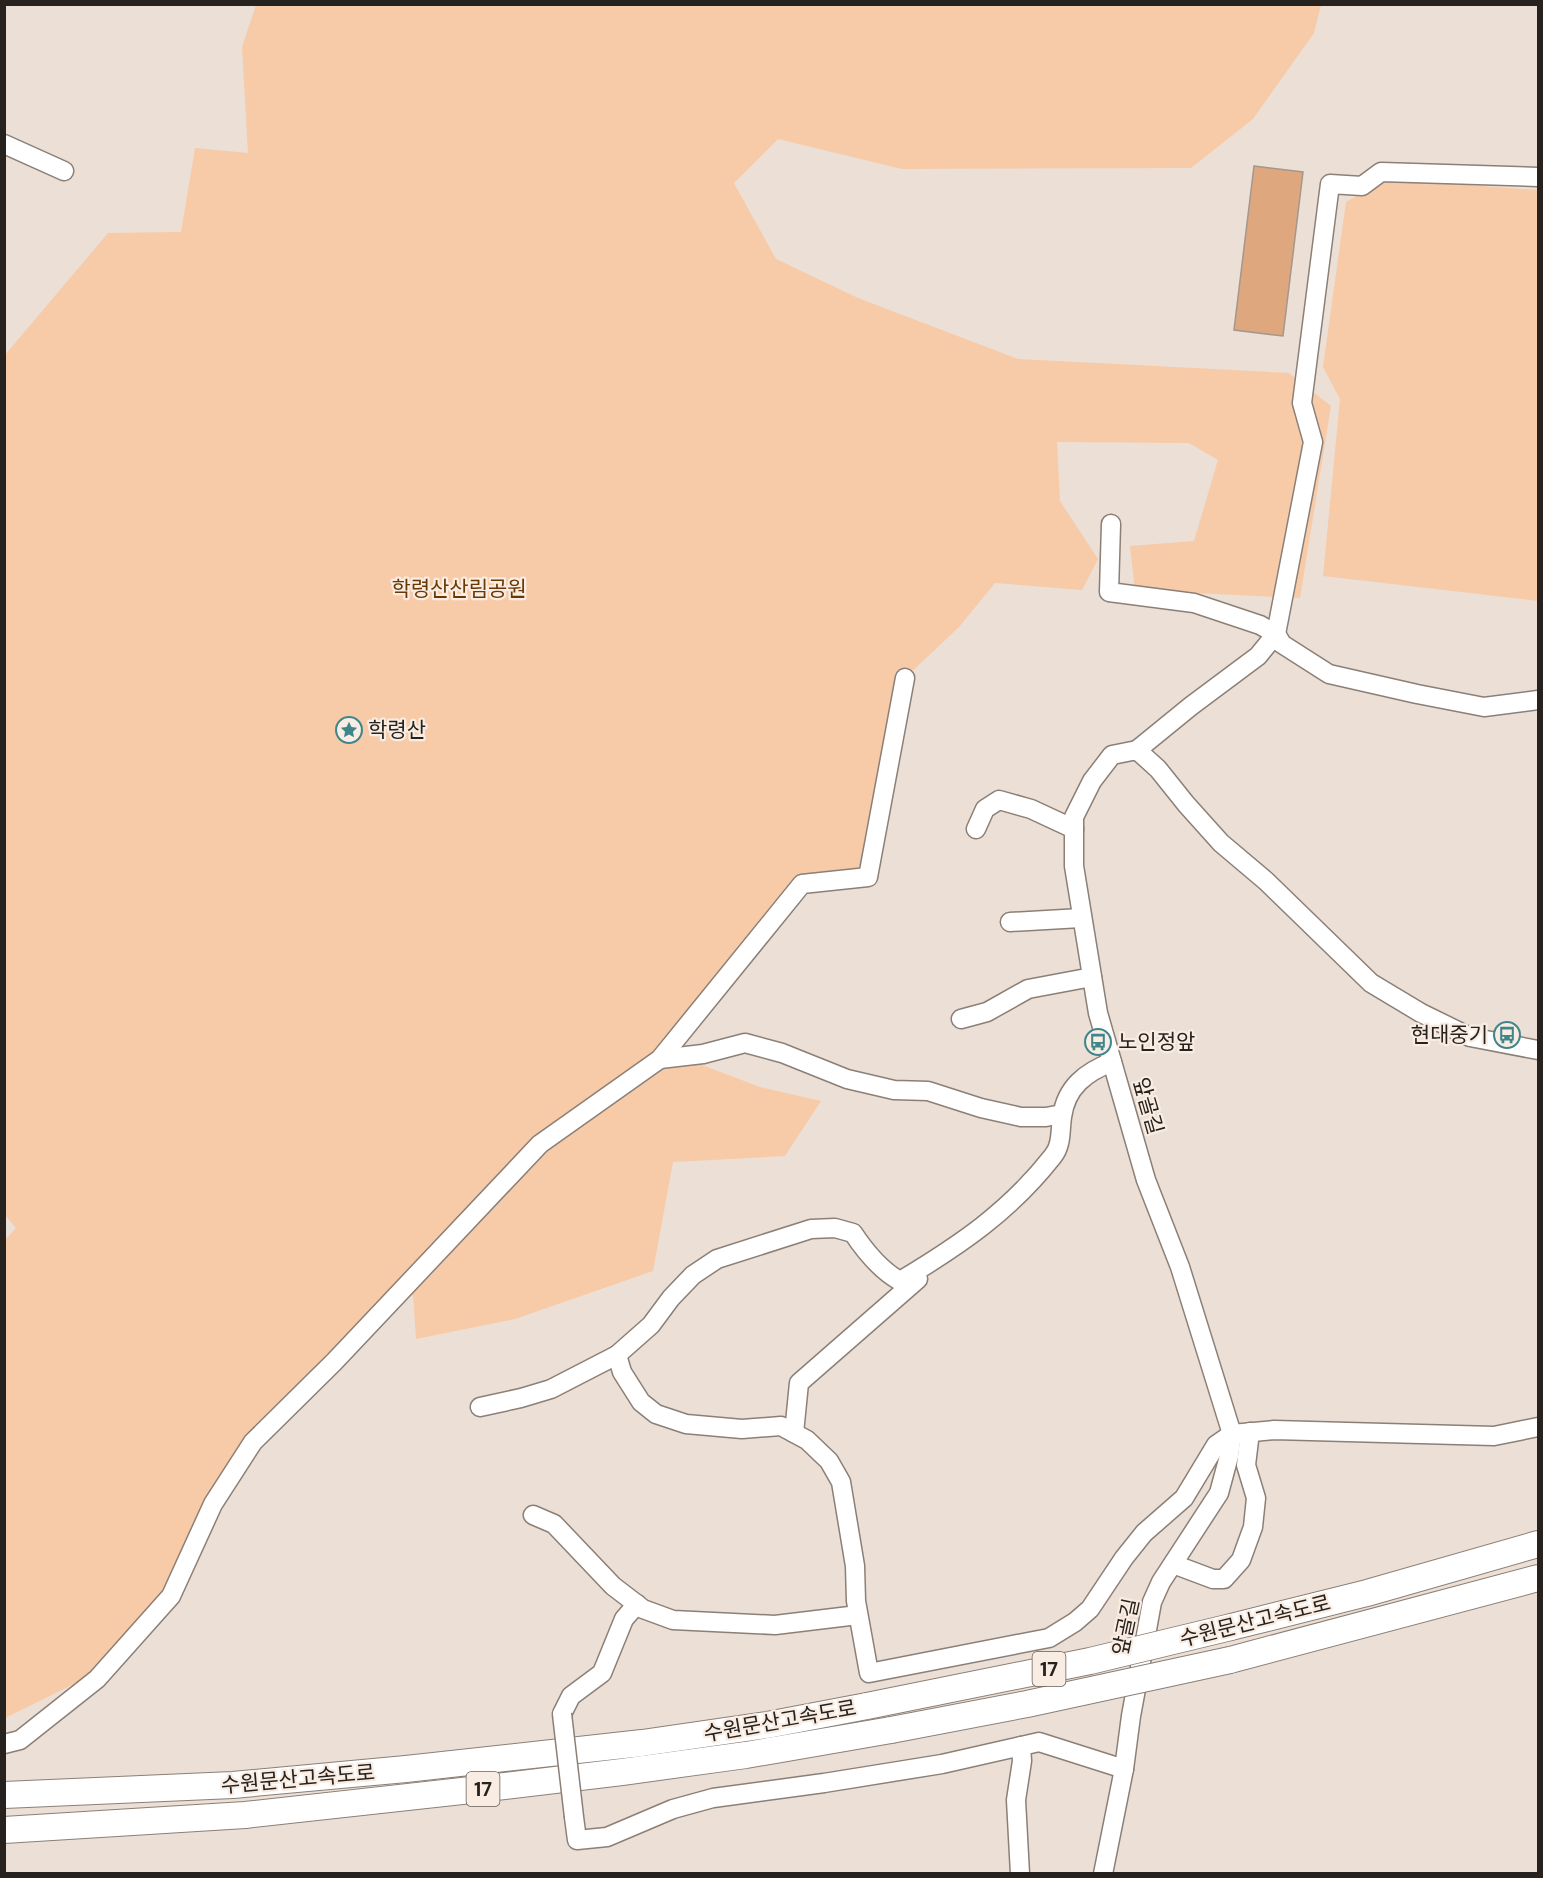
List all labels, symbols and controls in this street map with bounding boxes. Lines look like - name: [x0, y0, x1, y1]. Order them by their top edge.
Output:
- park label: 학령산산림공원: [391, 575, 527, 603]
- place icon: 학령산: [334, 715, 364, 745]
- place label: 학령산: [368, 716, 426, 744]
- bus stop icon: 현대중기: [1492, 1020, 1522, 1050]
- place label: 현대중기: [1411, 1021, 1488, 1049]
- bus stop icon: 노인정앞: [1083, 1027, 1113, 1057]
- place label: 노인정앞: [1118, 1028, 1195, 1056]
- street label: 앞골길: [1127, 1074, 1169, 1138]
- street label: 수원문산고속도로: [1177, 1589, 1333, 1653]
- street label: 앞골길: [1106, 1596, 1146, 1658]
- road number: 17: [1032, 1652, 1066, 1686]
- street label: 수원문산고속도로: [701, 1694, 859, 1748]
- street label: 수원문산고속도로: [220, 1758, 376, 1800]
- road number: 17: [466, 1772, 500, 1806]

